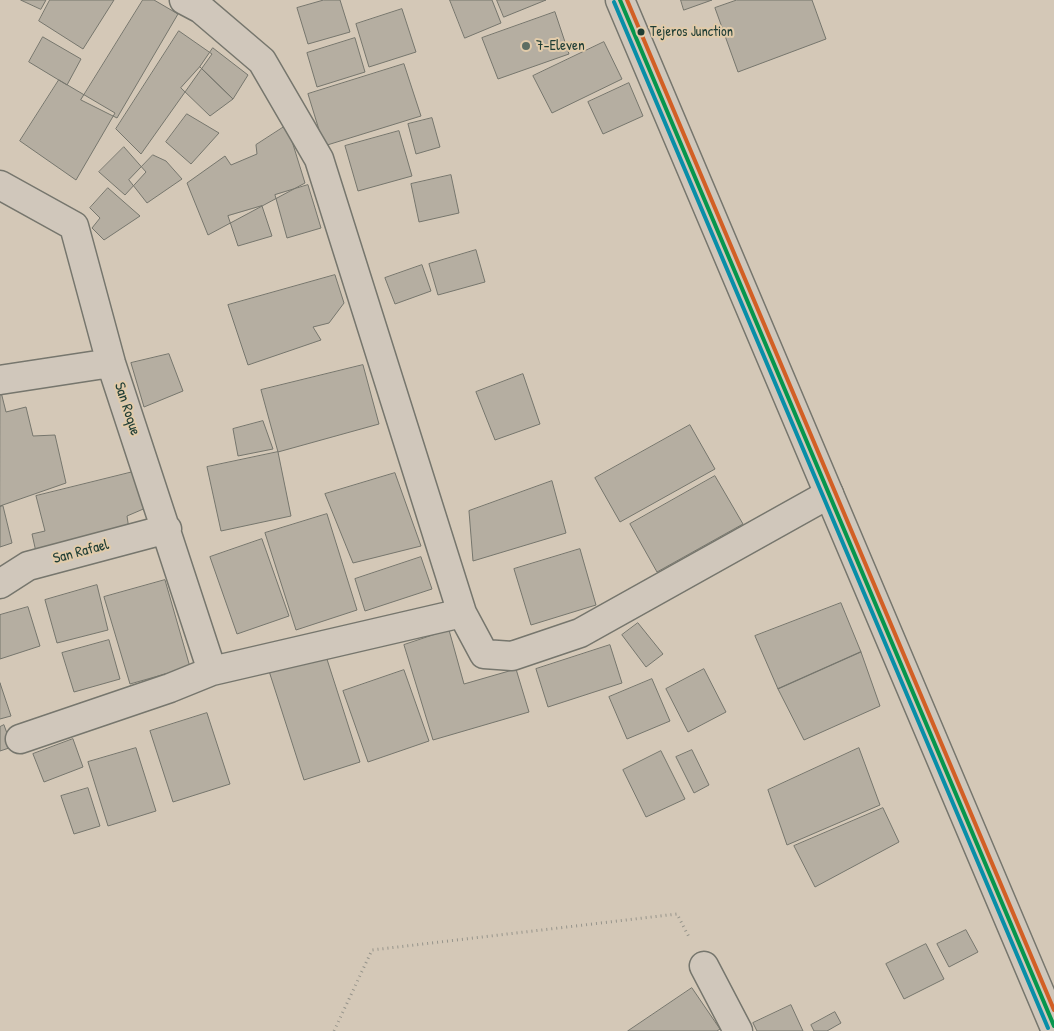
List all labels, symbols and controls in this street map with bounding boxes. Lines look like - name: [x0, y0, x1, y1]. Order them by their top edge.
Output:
- place label: Tejeros Junction: [650, 24, 733, 40]
- marker: Tejeros Junction: [636, 27, 646, 37]
- place label: 7-Eleven: [536, 37, 585, 55]
- marker: 7-Eleven: [520, 40, 532, 52]
- street label: San Roque: [110, 380, 144, 438]
- street label: San Rafael: [51, 536, 111, 568]

